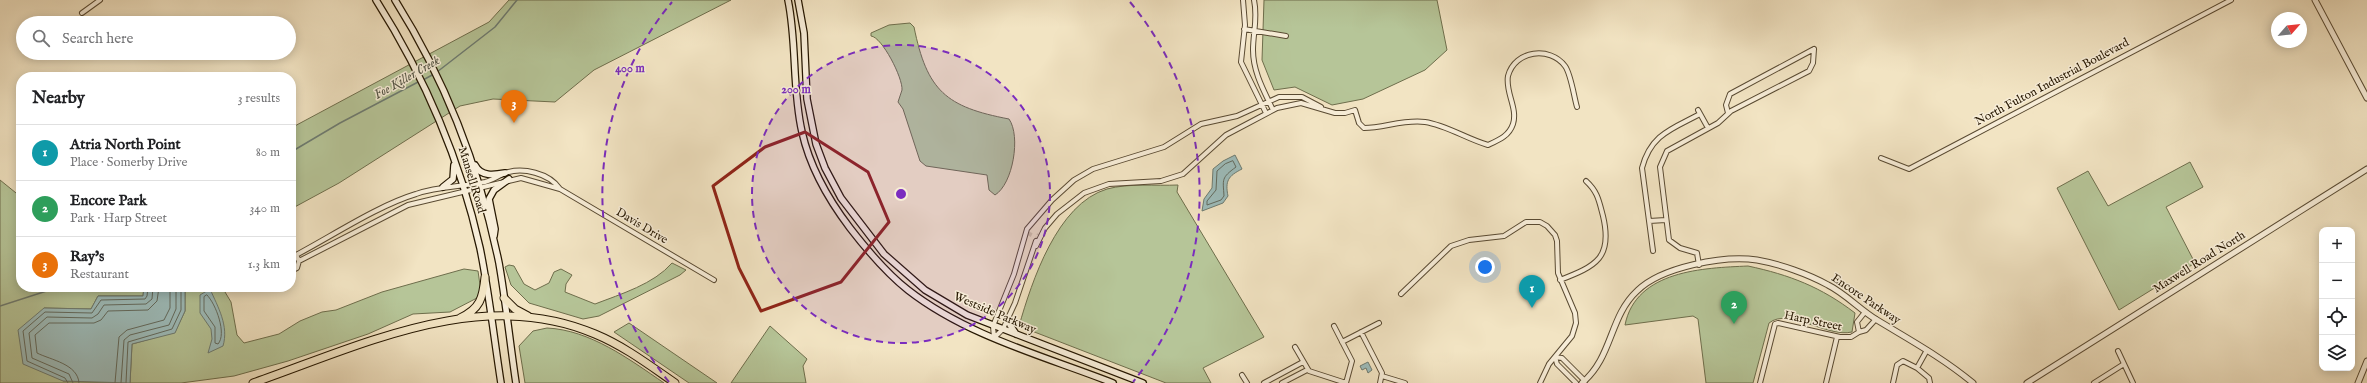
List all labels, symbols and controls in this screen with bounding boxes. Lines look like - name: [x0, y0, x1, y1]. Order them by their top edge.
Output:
- north arrow: [2271, 12, 2307, 48]
- search box: [16, 16, 296, 60]
- icon: search: [30, 27, 52, 49]
- text: Search here: [62, 29, 133, 48]
- street label: North Fulton Industrial Boulevard: [1972, 35, 2132, 129]
- water label: Foe Killer Creek: [371, 52, 444, 104]
- text: 400 m: [615, 61, 646, 76]
- text: 200 m: [781, 82, 811, 97]
- text: Nearby: [32, 88, 85, 109]
- text: 3 results: [238, 90, 280, 107]
- pin: 3: [501, 90, 527, 123]
- text: Atria North Point: [70, 135, 181, 154]
- text: 1: [43, 144, 47, 161]
- text: 80 m: [256, 144, 280, 161]
- street label: Mansell Road: [455, 145, 489, 216]
- text: Place · Somerby Drive: [70, 154, 188, 171]
- centre of rings: [894, 187, 908, 201]
- text: Encore Park: [70, 191, 147, 210]
- text: 2: [42, 200, 48, 217]
- text: 340 m: [250, 200, 280, 217]
- street label: Davis Drive: [613, 205, 671, 248]
- text: Park · Harp Street: [70, 210, 167, 227]
- street label: Maxwell Road North: [2150, 227, 2248, 296]
- map controls: [2319, 227, 2355, 371]
- button: +: [2319, 227, 2355, 263]
- text: Ray's: [70, 247, 104, 266]
- text: 3: [43, 256, 47, 273]
- text: 1.3 km: [248, 256, 280, 273]
- your location: [1475, 257, 1495, 277]
- button: −: [2319, 263, 2355, 299]
- text: Restaurant: [70, 266, 129, 283]
- street label: Encore Parkway: [1828, 270, 1904, 328]
- pin: 1: [1519, 275, 1545, 308]
- street label: Westside Parkway: [951, 289, 1039, 337]
- pin: 2: [1721, 291, 1747, 324]
- button: locate: [2319, 299, 2355, 335]
- street label: Harp Street: [1782, 308, 1843, 335]
- button: layers: [2319, 335, 2355, 371]

